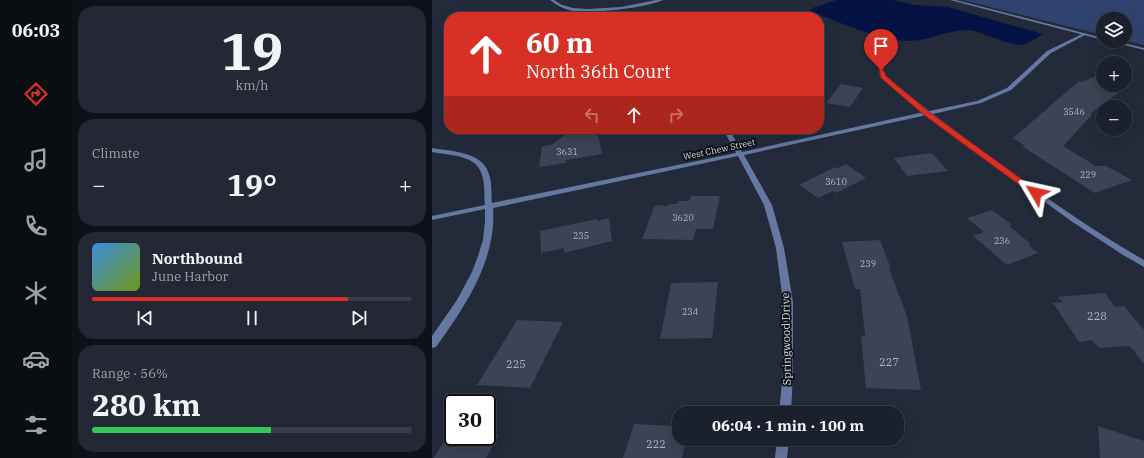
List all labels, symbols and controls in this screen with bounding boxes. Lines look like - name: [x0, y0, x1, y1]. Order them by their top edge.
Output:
- map controls: [1096, 12, 1132, 136]
- button: layers: [1096, 12, 1132, 48]
- text: 19: [221, 17, 283, 84]
- text: 06:03: [12, 19, 60, 42]
- text: 60 m: [526, 24, 593, 61]
- icon: ahead: [460, 28, 512, 80]
- pin: [864, 29, 898, 70]
- icon: arrive: [870, 35, 892, 57]
- button: +: [1096, 56, 1132, 92]
- text: North 36th Court: [526, 60, 671, 83]
- text: km/h: [236, 77, 268, 94]
- icon: directions: [22, 80, 50, 108]
- button: −: [1096, 100, 1132, 136]
- icon: left: [581, 104, 603, 126]
- icon: ahead: [623, 104, 645, 126]
- icon: right: [665, 104, 687, 126]
- house number: 3546: [1063, 106, 1085, 117]
- street label: West Chew Street: [682, 136, 756, 162]
- text: Climate: [92, 145, 139, 162]
- icon: music: [22, 146, 50, 174]
- house number: 3631: [556, 146, 578, 157]
- text: 19°: [227, 165, 277, 204]
- house number: 229: [1080, 169, 1096, 180]
- text: −: [92, 170, 105, 199]
- text: +: [399, 170, 412, 199]
- position arrow: [1015, 172, 1057, 214]
- house number: 3610: [825, 176, 847, 187]
- icon: phone: [22, 212, 50, 240]
- house number: 3620: [672, 212, 694, 223]
- house number: 235: [573, 230, 589, 241]
- house number: 236: [994, 235, 1010, 246]
- text: Northbound: [152, 249, 243, 268]
- house number: 239: [860, 258, 876, 269]
- text: June Harbor: [152, 268, 228, 285]
- icon: climate: [22, 279, 50, 307]
- street label: Springwood Drive: [778, 292, 794, 385]
- house number: 234: [682, 306, 698, 317]
- icon: previous: [134, 307, 156, 329]
- icon: pause: [241, 307, 263, 329]
- icon: next: [348, 307, 370, 329]
- house number: 228: [1087, 309, 1107, 323]
- icon: car: [22, 345, 50, 373]
- house number: 227: [879, 355, 899, 369]
- house number: 225: [506, 357, 526, 371]
- text: Range · 56%: [92, 365, 168, 382]
- text: 280 km: [92, 385, 201, 424]
- speed limit sign: 30: [444, 394, 496, 446]
- icon: filters: [22, 411, 50, 439]
- text: 06:04 · 1 min · 100 m: [712, 416, 864, 435]
- house number: 222: [646, 437, 666, 451]

